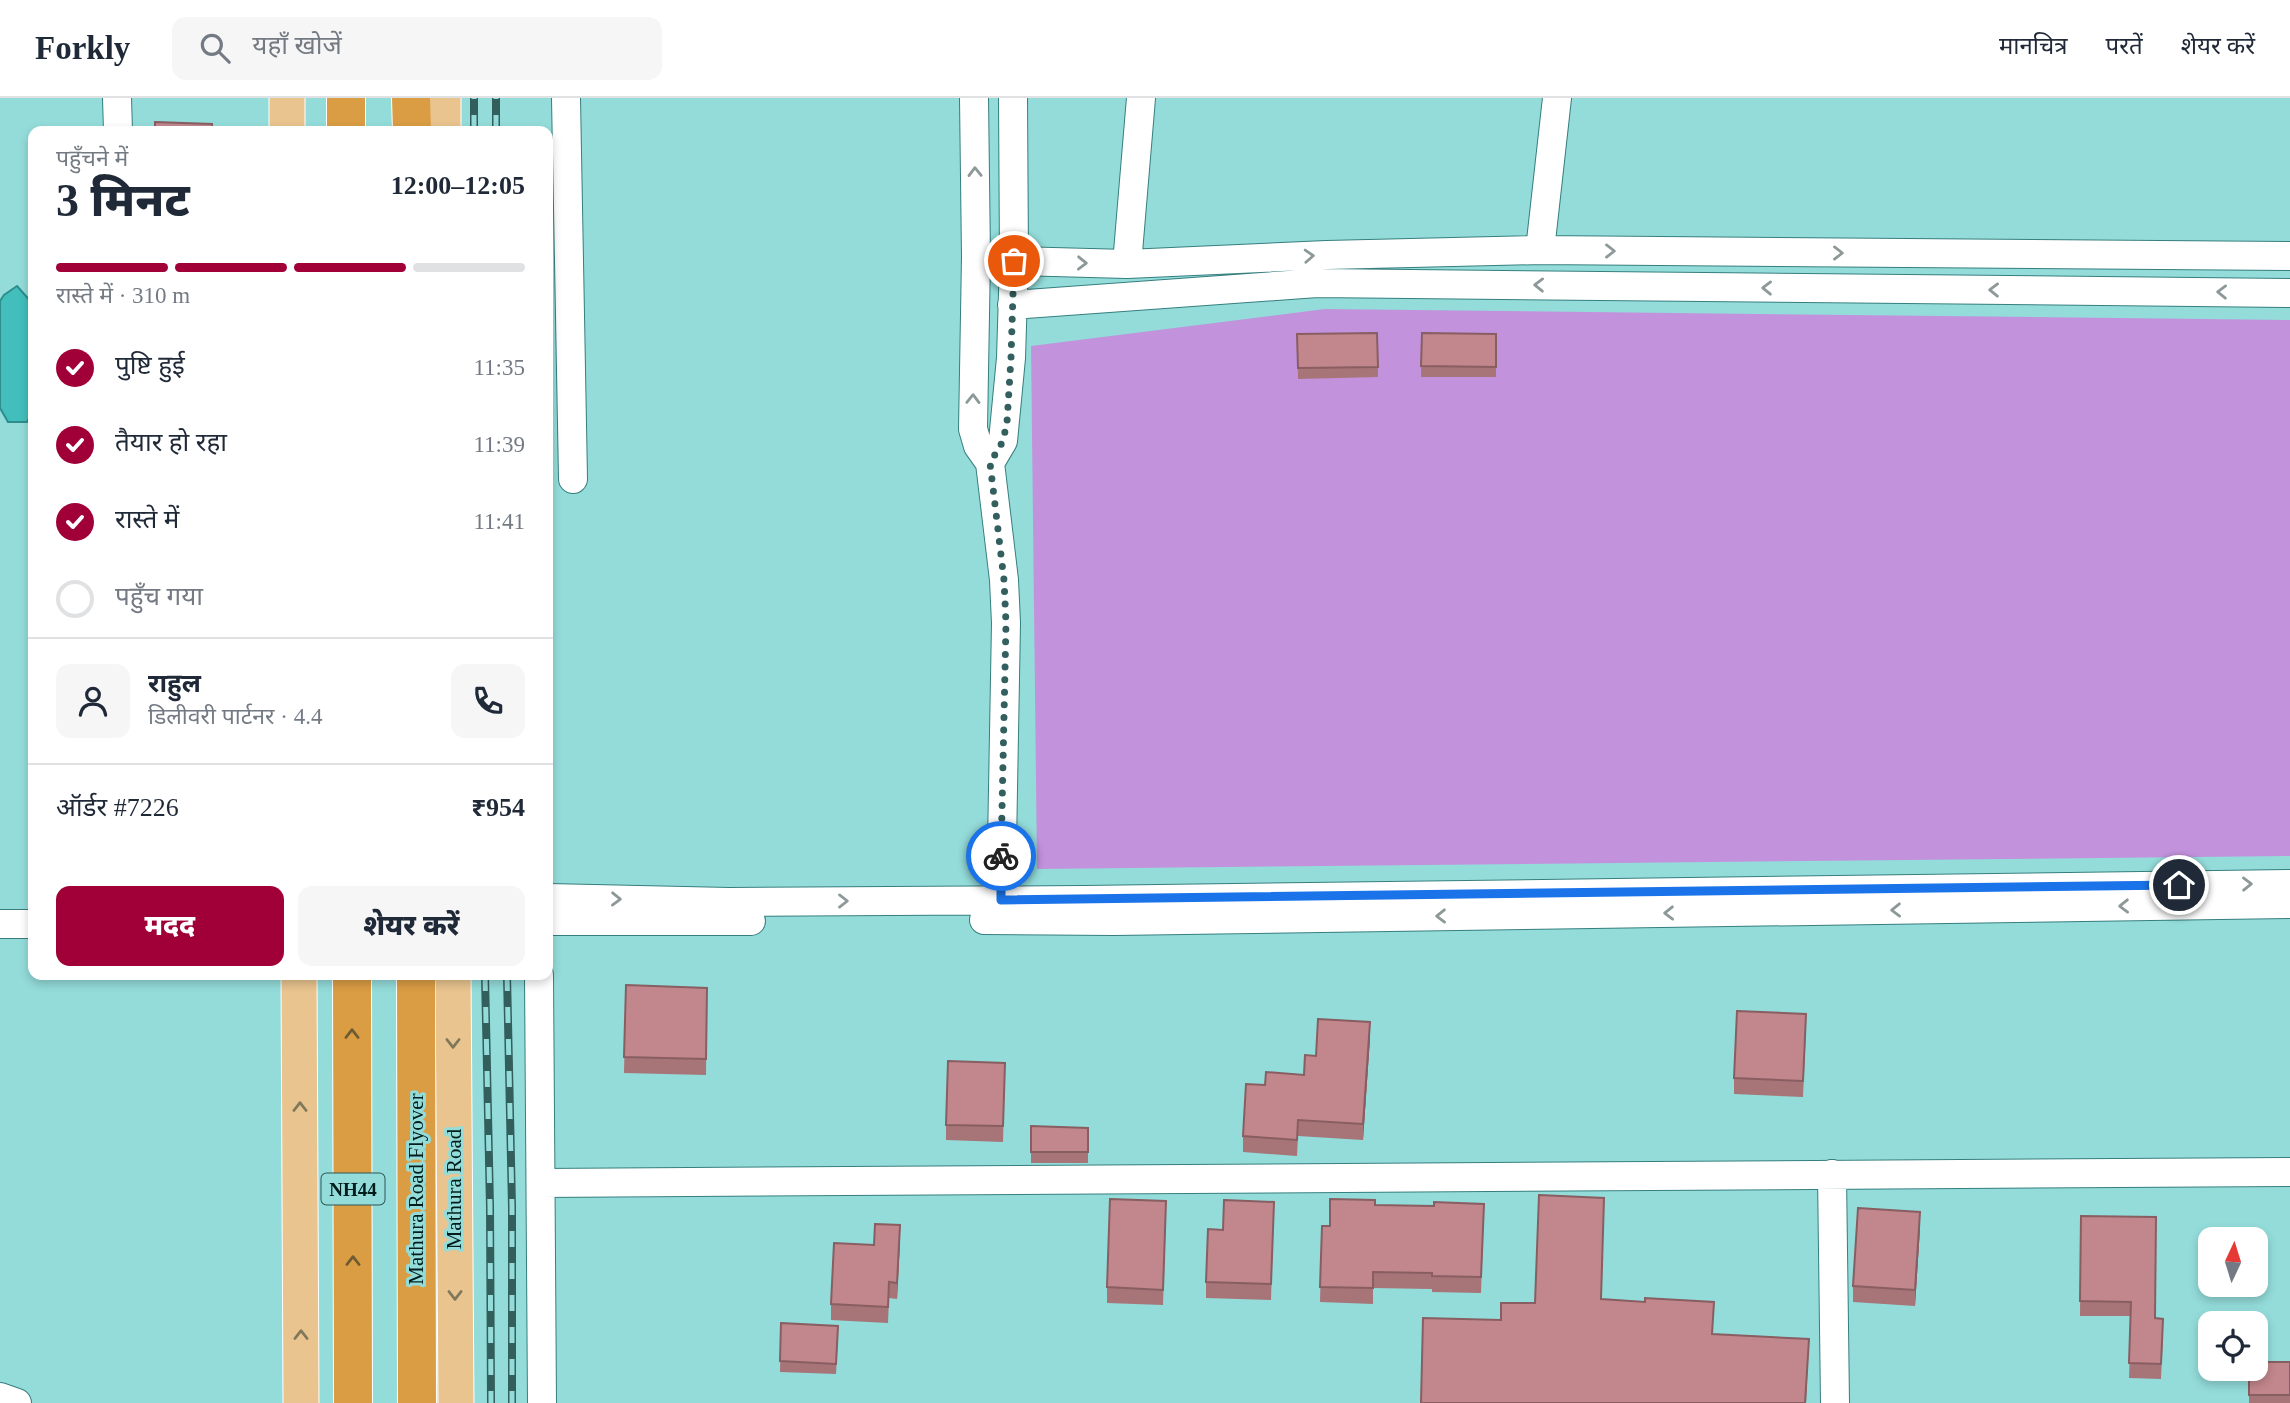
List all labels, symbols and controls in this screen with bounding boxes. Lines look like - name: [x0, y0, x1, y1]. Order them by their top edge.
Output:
- search box: [172, 17, 662, 80]
- icon: search: [196, 29, 234, 67]
- text: Forkly: [35, 30, 130, 66]
- text: यहाँ खोजें: [252, 31, 342, 60]
- text: मानचित्र: [1999, 33, 2068, 59]
- text: परतें: [2106, 33, 2143, 59]
- text: शेयर करें: [2181, 33, 2255, 59]
- text: पहुँचने में: [56, 146, 128, 171]
- one-way arrow: [967, 166, 983, 177]
- text: 12:00–12:05: [391, 171, 525, 200]
- text: 3 मिनट: [56, 175, 190, 226]
- pin: [984, 231, 1044, 291]
- icon: bag: [995, 242, 1033, 280]
- one-way arrow: [1605, 243, 1616, 259]
- one-way arrow: [1833, 245, 1843, 261]
- one-way arrow: [1304, 248, 1315, 263]
- one-way arrow: [1077, 255, 1088, 270]
- one-way arrow: [1534, 277, 1544, 293]
- one-way arrow: [1761, 280, 1772, 295]
- one-way arrow: [1989, 282, 1999, 298]
- text: रास्ते में · 310 m: [56, 283, 190, 308]
- one-way arrow: [2216, 284, 2227, 300]
- icon: check: [56, 349, 94, 387]
- text: पुष्टि हुई: [115, 351, 185, 380]
- text: 11:35: [473, 355, 525, 380]
- one-way arrow: [966, 394, 981, 405]
- icon: check: [56, 426, 94, 464]
- text: तैयार हो रहा: [115, 428, 227, 457]
- text: 11:39: [473, 432, 525, 457]
- icon: check: [56, 503, 94, 541]
- text: रास्ते में: [115, 505, 179, 534]
- text: 11:41: [473, 509, 525, 534]
- text: पहुँच गया: [115, 582, 203, 611]
- button: person: [56, 664, 130, 738]
- button: phone: [451, 664, 525, 738]
- text: राहुल: [148, 669, 201, 698]
- text: डिलीवरी पार्टनर · 4.4: [148, 704, 322, 729]
- text: ऑर्डर #7226: [56, 793, 179, 822]
- text: ₹954: [471, 793, 525, 822]
- courier: [966, 821, 1036, 891]
- icon: bike: [982, 837, 1020, 875]
- pin: [2149, 855, 2209, 915]
- icon: home: [2160, 866, 2198, 904]
- one-way arrow: [2242, 876, 2253, 892]
- button: मदद: [56, 886, 284, 966]
- button: शेयर करें: [298, 886, 525, 966]
- one-way arrow: [611, 892, 622, 907]
- one-way arrow: [839, 893, 849, 909]
- one-way arrow: [2118, 899, 2129, 914]
- one-way arrow: [1891, 902, 1902, 917]
- one-way arrow: [1663, 905, 1674, 920]
- one-way arrow: [1436, 908, 1446, 924]
- one-way arrow: [344, 1028, 360, 1039]
- one-way arrow: [445, 1038, 461, 1049]
- street label: Mathura Road Flyover: [404, 1093, 428, 1285]
- one-way arrow: [292, 1102, 308, 1112]
- street label: Mathura Road: [442, 1128, 466, 1249]
- road number: NH44: [322, 1174, 384, 1204]
- north arrow: [2198, 1227, 2268, 1297]
- map controls: [2198, 1227, 2268, 1381]
- one-way arrow: [345, 1256, 361, 1266]
- one-way arrow: [447, 1290, 463, 1301]
- button: locate: [2198, 1311, 2268, 1381]
- one-way arrow: [293, 1329, 309, 1340]

